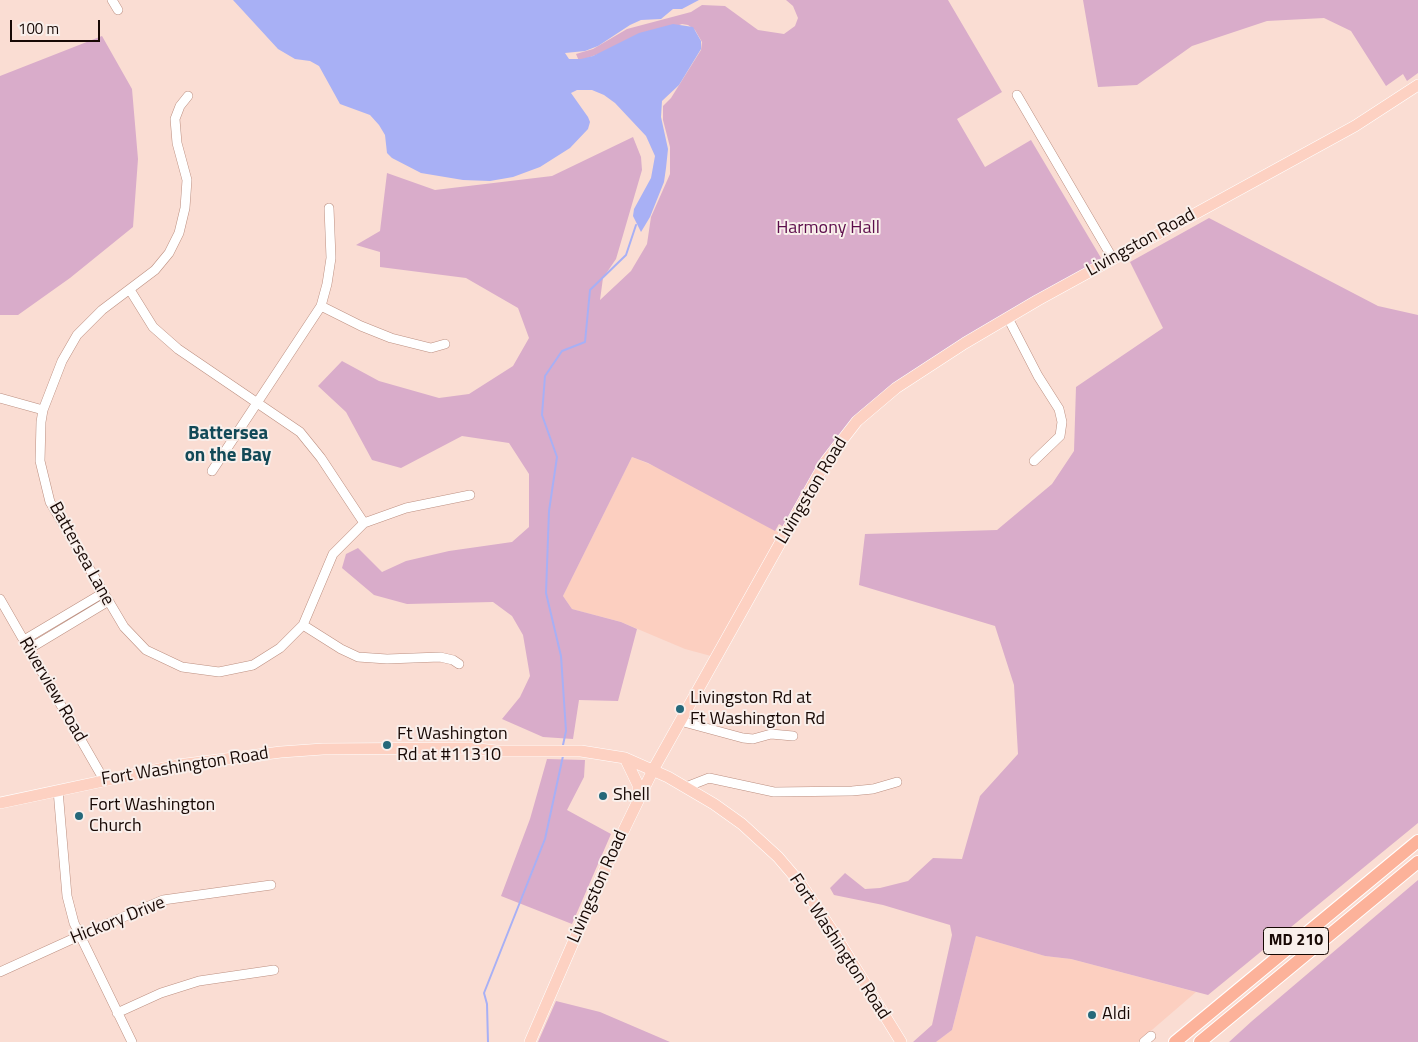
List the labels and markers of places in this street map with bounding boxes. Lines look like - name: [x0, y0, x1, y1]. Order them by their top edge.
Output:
- place label: Livingston Rd at Ft Washington Rd: [690, 688, 825, 731]
- marker: Livingston Rd at Ft Washington Rd: [674, 703, 686, 715]
- place label: Ft Washington Rd at #11310: [397, 724, 508, 766]
- marker: Ft Washington Rd at #11310: [381, 739, 393, 751]
- place label: Shell: [613, 785, 650, 807]
- marker: Shell: [597, 790, 609, 802]
- place label: Fort Washington Church: [89, 795, 215, 838]
- marker: Fort Washington Church: [73, 810, 85, 822]
- place label: Aldi: [1102, 1004, 1130, 1026]
- marker: Aldi: [1086, 1009, 1098, 1021]

